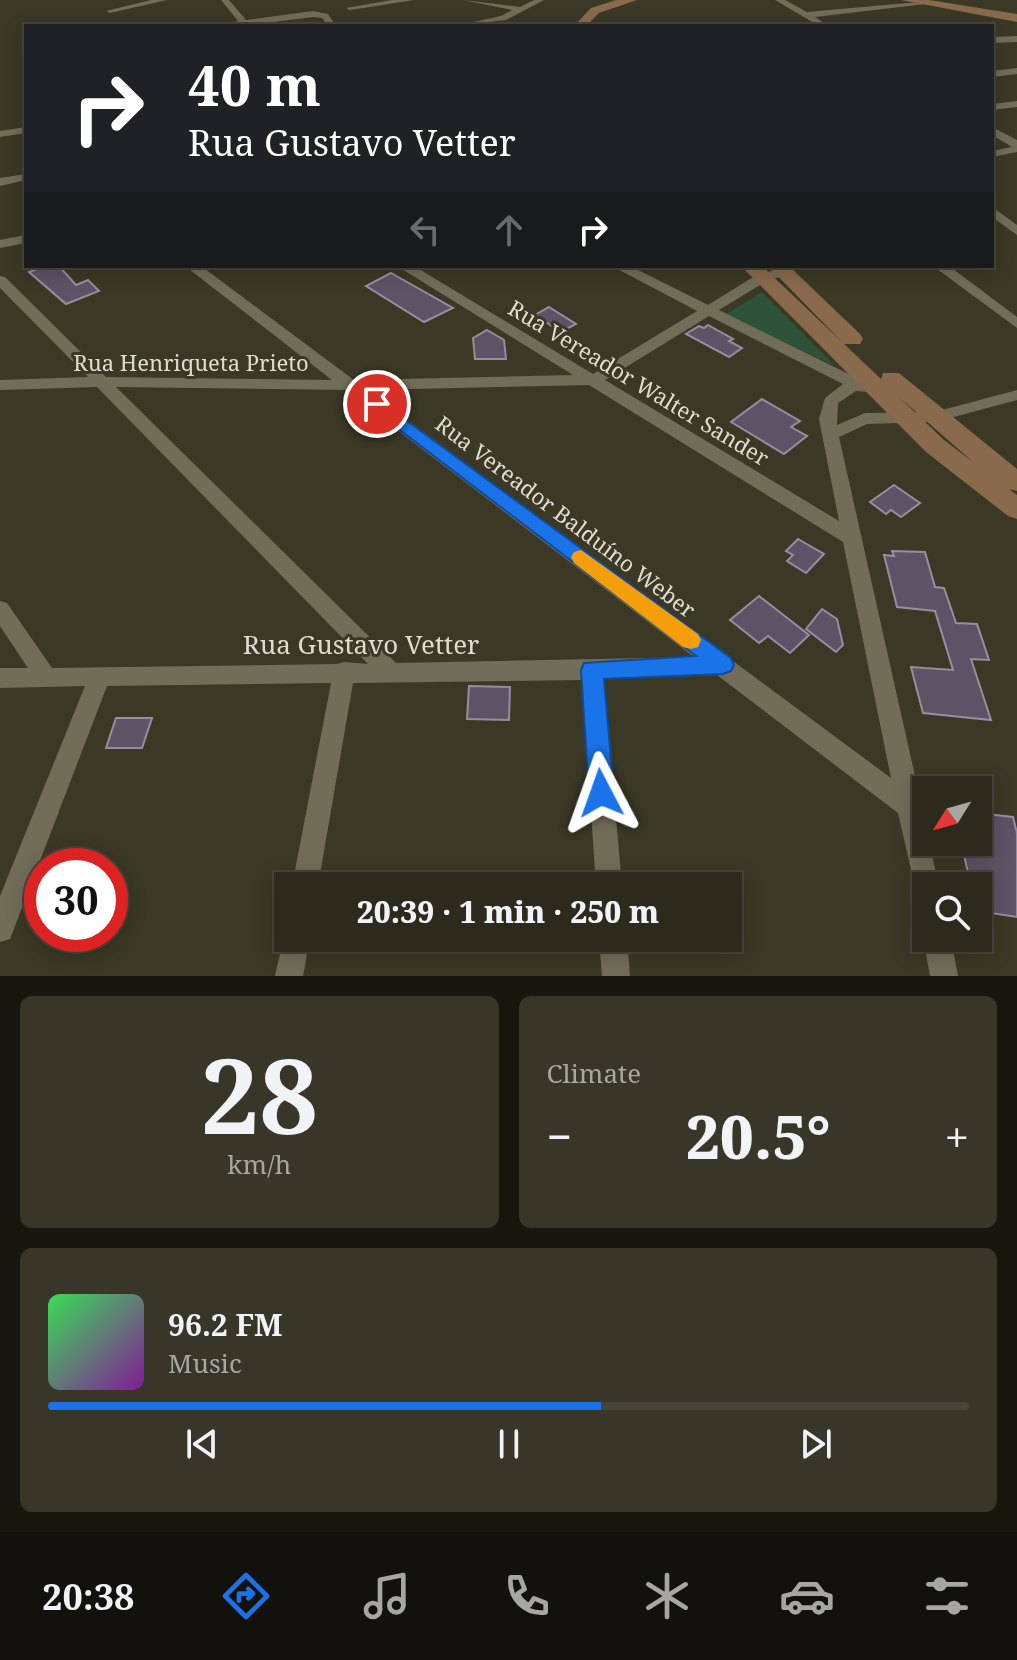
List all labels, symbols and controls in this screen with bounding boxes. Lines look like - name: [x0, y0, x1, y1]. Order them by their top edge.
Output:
- text: 40 m: [188, 46, 321, 122]
- icon: right: [56, 56, 160, 160]
- text: Rua Gustavo Vetter: [188, 118, 516, 167]
- icon: left: [403, 208, 447, 252]
- icon: ahead: [487, 208, 531, 252]
- icon: right: [571, 208, 615, 252]
- street label: Rua Vereador Walter Sander: [503, 292, 775, 472]
- street label: Rua Henriqueta Prieto: [73, 347, 309, 377]
- pin: [343, 370, 411, 438]
- icon: arrive: [355, 382, 399, 426]
- street label: Rua Vereador Balduíno Weber: [430, 408, 703, 624]
- street label: Rua Gustavo Vetter: [243, 626, 479, 662]
- position arrow: [559, 751, 643, 835]
- north arrow: [912, 776, 992, 856]
- map controls: [912, 776, 992, 952]
- speed limit sign: 30: [24, 848, 128, 952]
- button: search: [912, 872, 992, 952]
- text: 20:39 · 1 min · 250 m: [357, 891, 659, 932]
- text: 28: [200, 1023, 318, 1164]
- text: Climate: [547, 1055, 641, 1091]
- text: 20.5°: [686, 1095, 831, 1177]
- text: −: [547, 1106, 572, 1166]
- text: +: [944, 1106, 969, 1166]
- text: km/h: [227, 1146, 291, 1182]
- text: 96.2 FM: [168, 1304, 283, 1345]
- text: Music: [168, 1345, 242, 1381]
- icon: previous: [180, 1422, 224, 1466]
- icon: pause: [487, 1422, 531, 1466]
- icon: next: [794, 1422, 838, 1466]
- icon: directions: [218, 1568, 274, 1624]
- icon: music: [359, 1568, 415, 1624]
- icon: phone: [499, 1568, 555, 1624]
- icon: climate: [639, 1568, 695, 1624]
- icon: car: [779, 1568, 835, 1624]
- icon: filters: [919, 1568, 975, 1624]
- text: 20:38: [42, 1572, 134, 1621]

